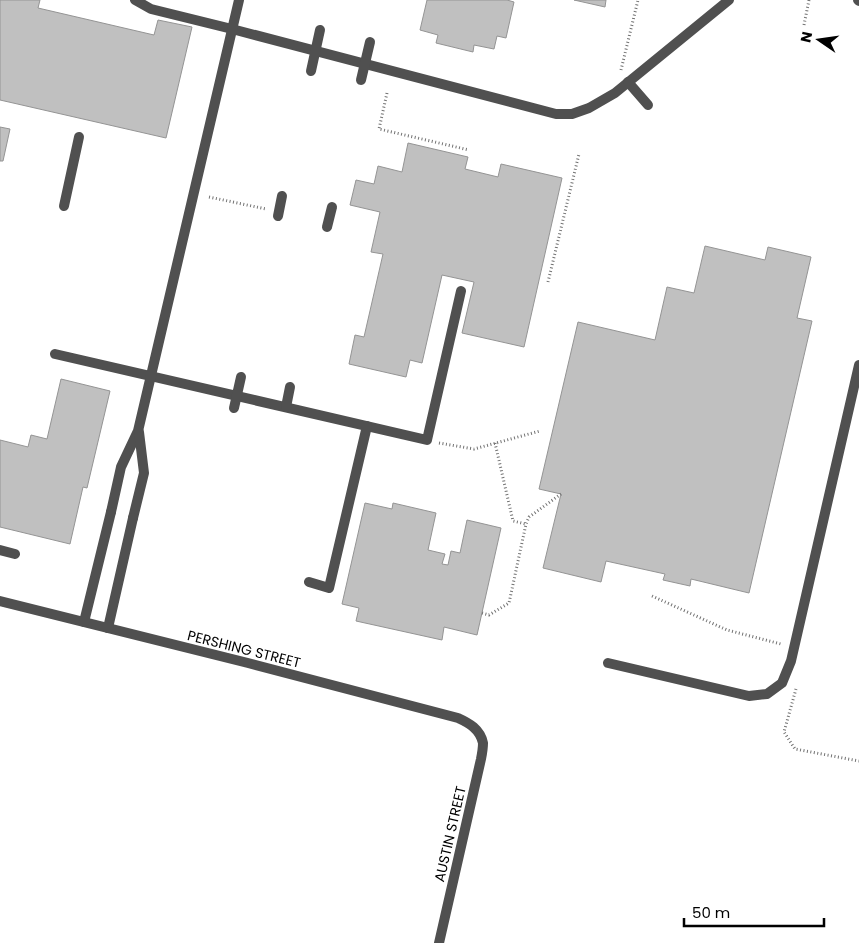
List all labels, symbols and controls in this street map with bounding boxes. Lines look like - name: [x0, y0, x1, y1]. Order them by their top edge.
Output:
- north arrow: [794, 15, 844, 65]
- text: N: [795, 30, 817, 44]
- street label: PERSHING STREET: [185, 625, 303, 673]
- street label: AUSTIN STREET: [429, 784, 471, 884]
- scale bar: [684, 896, 824, 928]
- text: 50 m: [692, 902, 730, 923]

